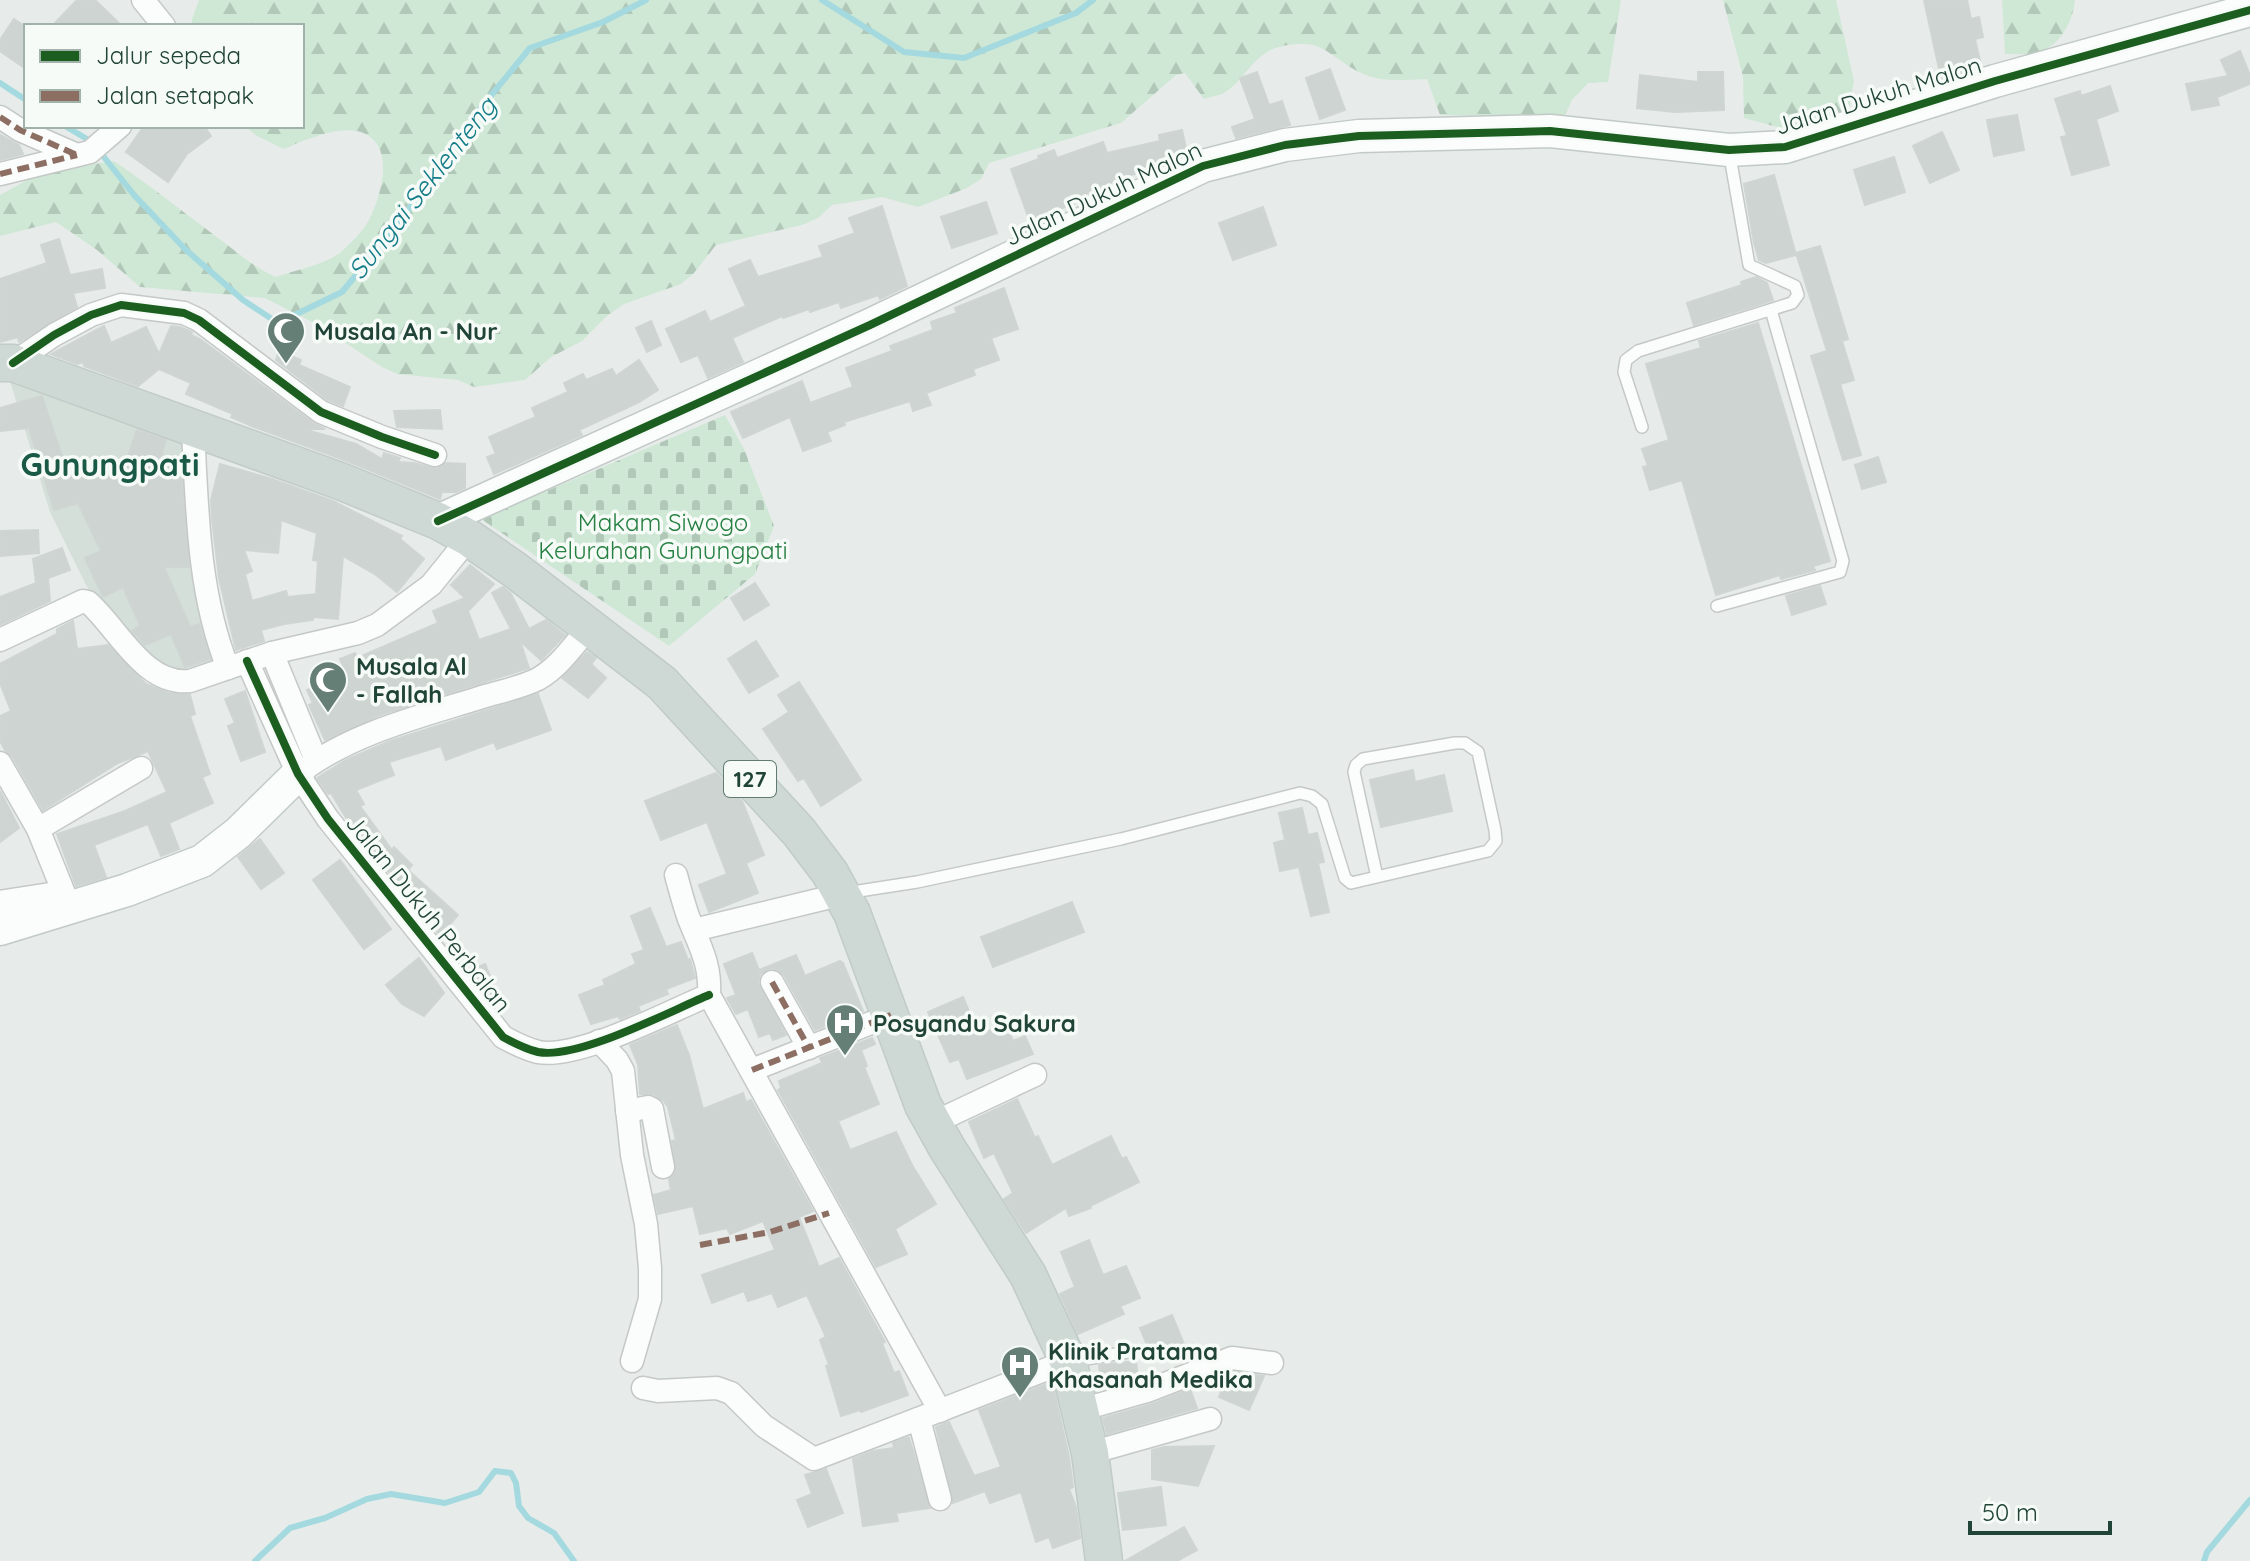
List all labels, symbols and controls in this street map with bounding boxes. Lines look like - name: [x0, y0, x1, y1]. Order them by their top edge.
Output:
- legend: [24, 24, 304, 128]
- text: Jalur sepeda: [96, 40, 241, 70]
- street label: Jalan Dukuh Malon: [1771, 49, 1985, 141]
- text: Jalan setapak: [96, 80, 254, 110]
- water label: Sungai Seklenteng: [341, 89, 504, 286]
- street label: Jalan Dukuh Malon: [1000, 134, 1206, 252]
- mosque icon: Musala An - Nur: [265, 310, 307, 365]
- place label: Musala An - Nur: [314, 316, 498, 346]
- district label: Gunungpati: [20, 444, 200, 484]
- park label: Makam Siwogo Kelurahan Gunungpati: [538, 507, 788, 565]
- place label: Musala Al - Fallah: [356, 651, 467, 709]
- mosque icon: Musala Al - Fallah: [307, 659, 349, 714]
- road number: 127: [724, 761, 776, 797]
- street label: Jalan Dukuh Perbalan: [340, 808, 518, 1018]
- hospital icon: Posyandu Sakura: [824, 1002, 866, 1057]
- place label: Posyandu Sakura: [873, 1008, 1076, 1038]
- place label: Klinik Pratama Khasanah Medika: [1048, 1336, 1253, 1394]
- hospital icon: Klinik Pratama Khasanah Medika: [999, 1344, 1041, 1399]
- scale bar: [1970, 1485, 2110, 1535]
- text: 50 m: [1982, 1497, 2038, 1527]

